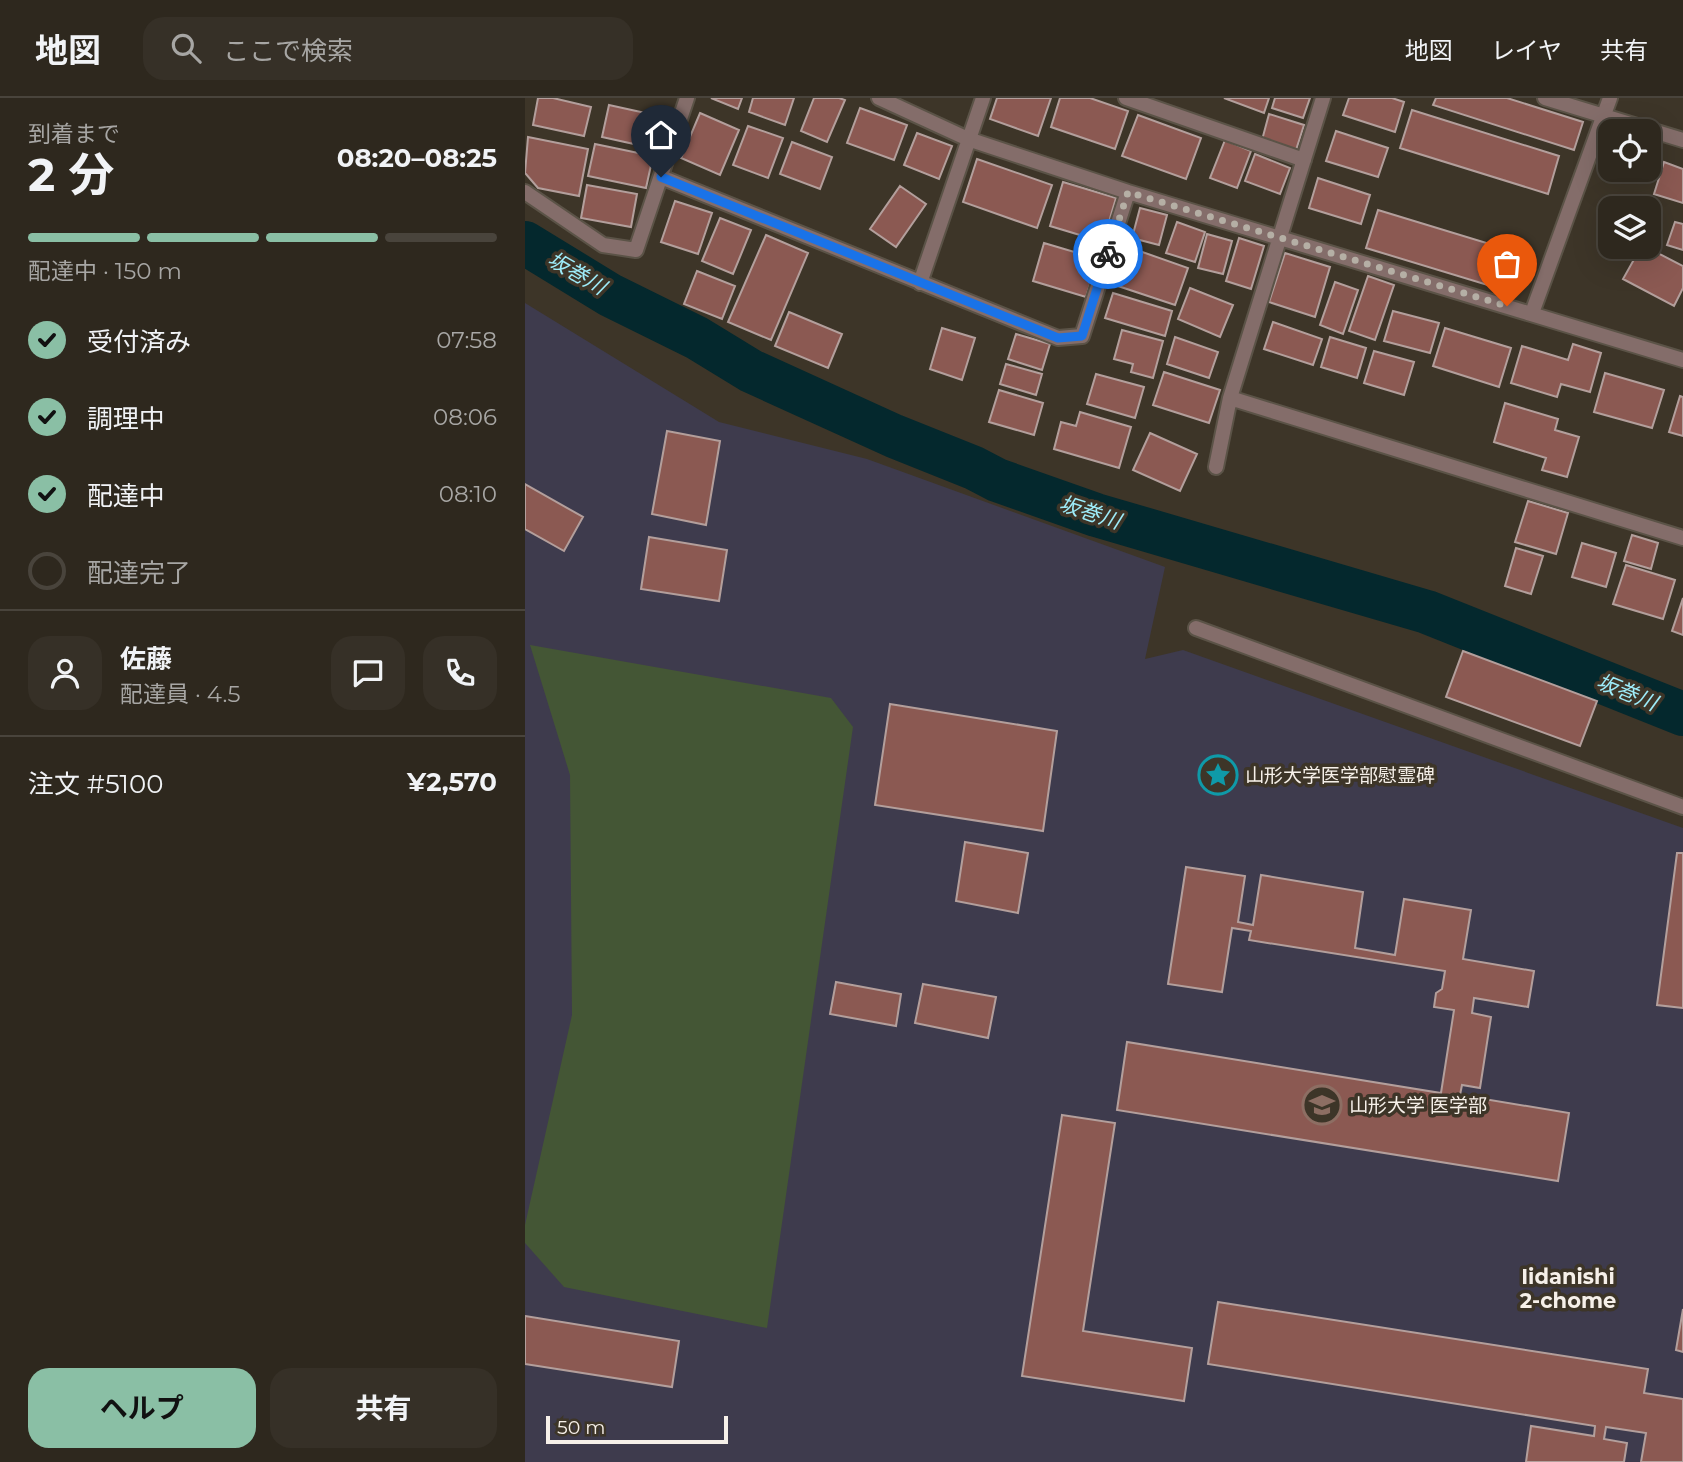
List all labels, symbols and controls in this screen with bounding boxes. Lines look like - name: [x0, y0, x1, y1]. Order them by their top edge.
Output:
- search box: [143, 17, 633, 80]
- icon: search: [167, 29, 205, 67]
- text: 地図: [35, 30, 101, 70]
- text: ここで検索: [223, 35, 353, 67]
- text: 地図: [1405, 36, 1453, 65]
- text: レイヤ: [1491, 36, 1562, 65]
- text: 共有: [1600, 36, 1648, 65]
- pin: [631, 105, 691, 177]
- icon: home: [642, 116, 680, 154]
- map controls: [1598, 119, 1661, 259]
- button: locate: [1598, 119, 1661, 182]
- text: 到着まで: [28, 120, 120, 148]
- text: 08:20–08:25: [337, 142, 497, 174]
- text: 2 分: [28, 146, 114, 203]
- button: layers: [1598, 196, 1661, 259]
- courier: [1073, 219, 1143, 289]
- pin: [1477, 234, 1537, 306]
- icon: bike: [1089, 235, 1127, 273]
- icon: bag: [1488, 245, 1526, 283]
- water label: 坂巻川: [543, 246, 612, 301]
- text: 配達中 · 150 m: [28, 257, 182, 285]
- icon: check: [28, 321, 66, 359]
- text: 受付済み: [87, 326, 191, 358]
- text: 07:58: [436, 326, 497, 354]
- icon: check: [28, 398, 66, 436]
- text: 調理中: [87, 403, 165, 435]
- text: 08:06: [433, 403, 497, 431]
- icon: check: [28, 475, 66, 513]
- text: 配達中: [87, 480, 165, 512]
- text: 08:10: [439, 480, 497, 508]
- water label: 坂巻川: [1056, 490, 1126, 534]
- text: 配達完了: [87, 557, 191, 589]
- button: person: [28, 636, 102, 710]
- button: chat: [331, 636, 405, 710]
- button: phone: [423, 636, 497, 710]
- text: 佐藤: [120, 643, 172, 675]
- water label: 坂巻川: [1593, 669, 1663, 716]
- text: 配達員 · 4.5: [120, 680, 240, 708]
- place icon: 山形大学医学部慰霊碑: [1197, 754, 1239, 796]
- place label: 山形大学医学部慰霊碑: [1245, 764, 1435, 787]
- text: ¥2,570: [407, 766, 497, 798]
- text: 注文 #5100: [28, 768, 163, 800]
- school or university icon: 山形大学 医学部: [1301, 1084, 1343, 1126]
- place label: 山形大学 医学部: [1349, 1094, 1487, 1117]
- district label: Iidanishi 2-chome: [1520, 1264, 1616, 1313]
- button: ヘルプ: [28, 1368, 256, 1448]
- button: 共有: [270, 1368, 497, 1448]
- scale bar: [546, 1413, 728, 1445]
- text: 50 m: [557, 1416, 605, 1439]

